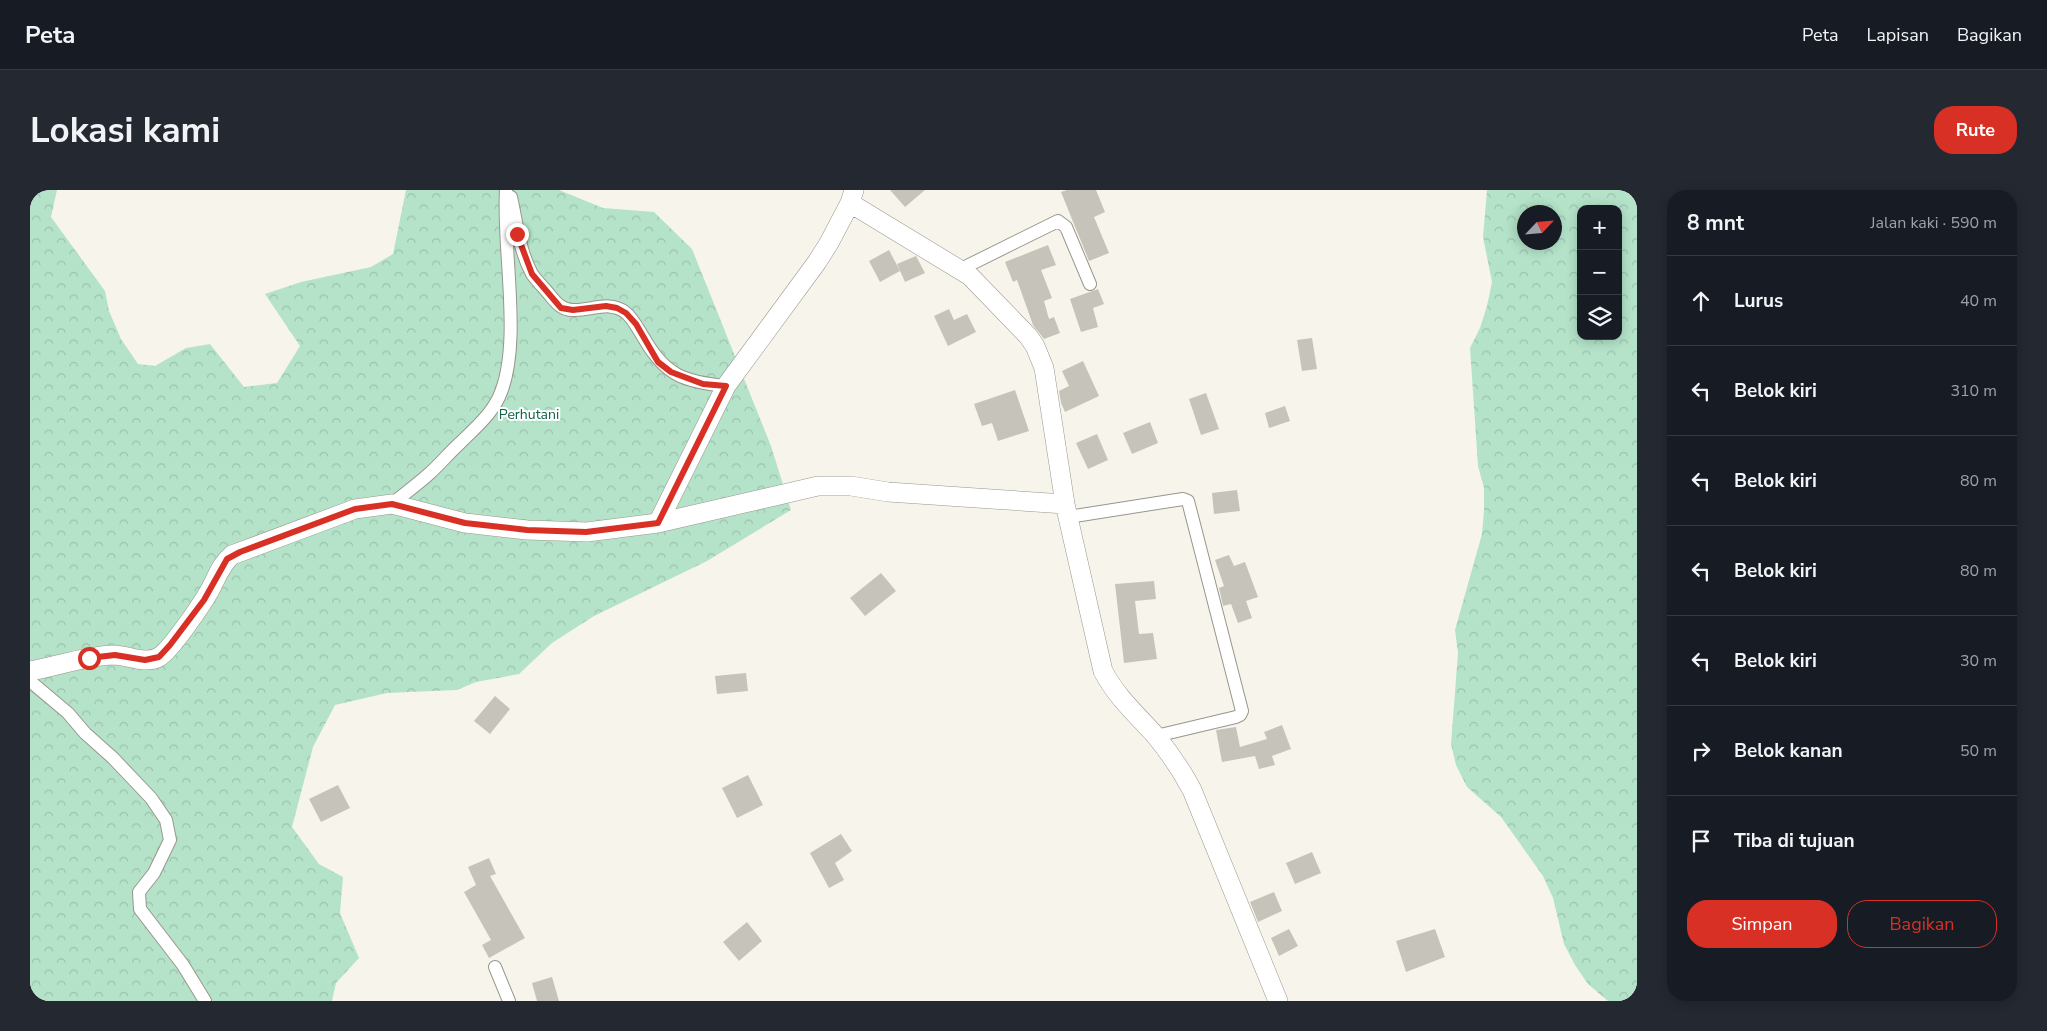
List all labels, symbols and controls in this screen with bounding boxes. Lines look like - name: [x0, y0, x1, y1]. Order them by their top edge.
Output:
- text: Peta: [25, 19, 75, 51]
- text: Peta: [1802, 23, 1838, 47]
- text: Lapisan: [1866, 23, 1929, 47]
- text: Bagikan: [1957, 23, 2022, 47]
- button: Rute: [1934, 106, 2017, 154]
- text: Lokasi kami: [30, 107, 220, 154]
- north arrow: [1517, 205, 1562, 250]
- map controls: [1577, 205, 1622, 340]
- button: +: [1577, 205, 1622, 250]
- text: 8 mnt: [1687, 209, 1744, 237]
- text: Jalan kaki · 590 m: [1870, 212, 1997, 234]
- route end: [506, 223, 529, 246]
- button: −: [1577, 250, 1622, 295]
- icon: ahead: [1687, 287, 1715, 315]
- text: Lurus: [1734, 288, 1783, 314]
- text: 40 m: [1960, 290, 1997, 312]
- button: layers: [1577, 295, 1622, 340]
- icon: left: [1687, 377, 1715, 405]
- text: Belok kiri: [1734, 378, 1817, 404]
- text: 310 m: [1950, 380, 1997, 402]
- park label: Perhutani: [499, 405, 559, 424]
- icon: left: [1687, 467, 1715, 495]
- text: Belok kiri: [1734, 468, 1817, 494]
- text: 80 m: [1960, 470, 1997, 492]
- icon: left: [1687, 557, 1715, 585]
- text: Belok kiri: [1734, 558, 1817, 584]
- text: 80 m: [1960, 560, 1997, 582]
- route start: [78, 647, 101, 670]
- icon: left: [1687, 647, 1715, 675]
- text: Belok kiri: [1734, 648, 1817, 674]
- text: 30 m: [1960, 650, 1997, 672]
- icon: right: [1687, 737, 1715, 765]
- text: Belok kanan: [1734, 738, 1843, 764]
- text: 50 m: [1960, 740, 1997, 762]
- icon: arrive: [1687, 827, 1715, 855]
- text: Tiba di tujuan: [1734, 828, 1855, 854]
- button: Simpan: [1687, 900, 1837, 948]
- button: Bagikan: [1847, 900, 1997, 948]

